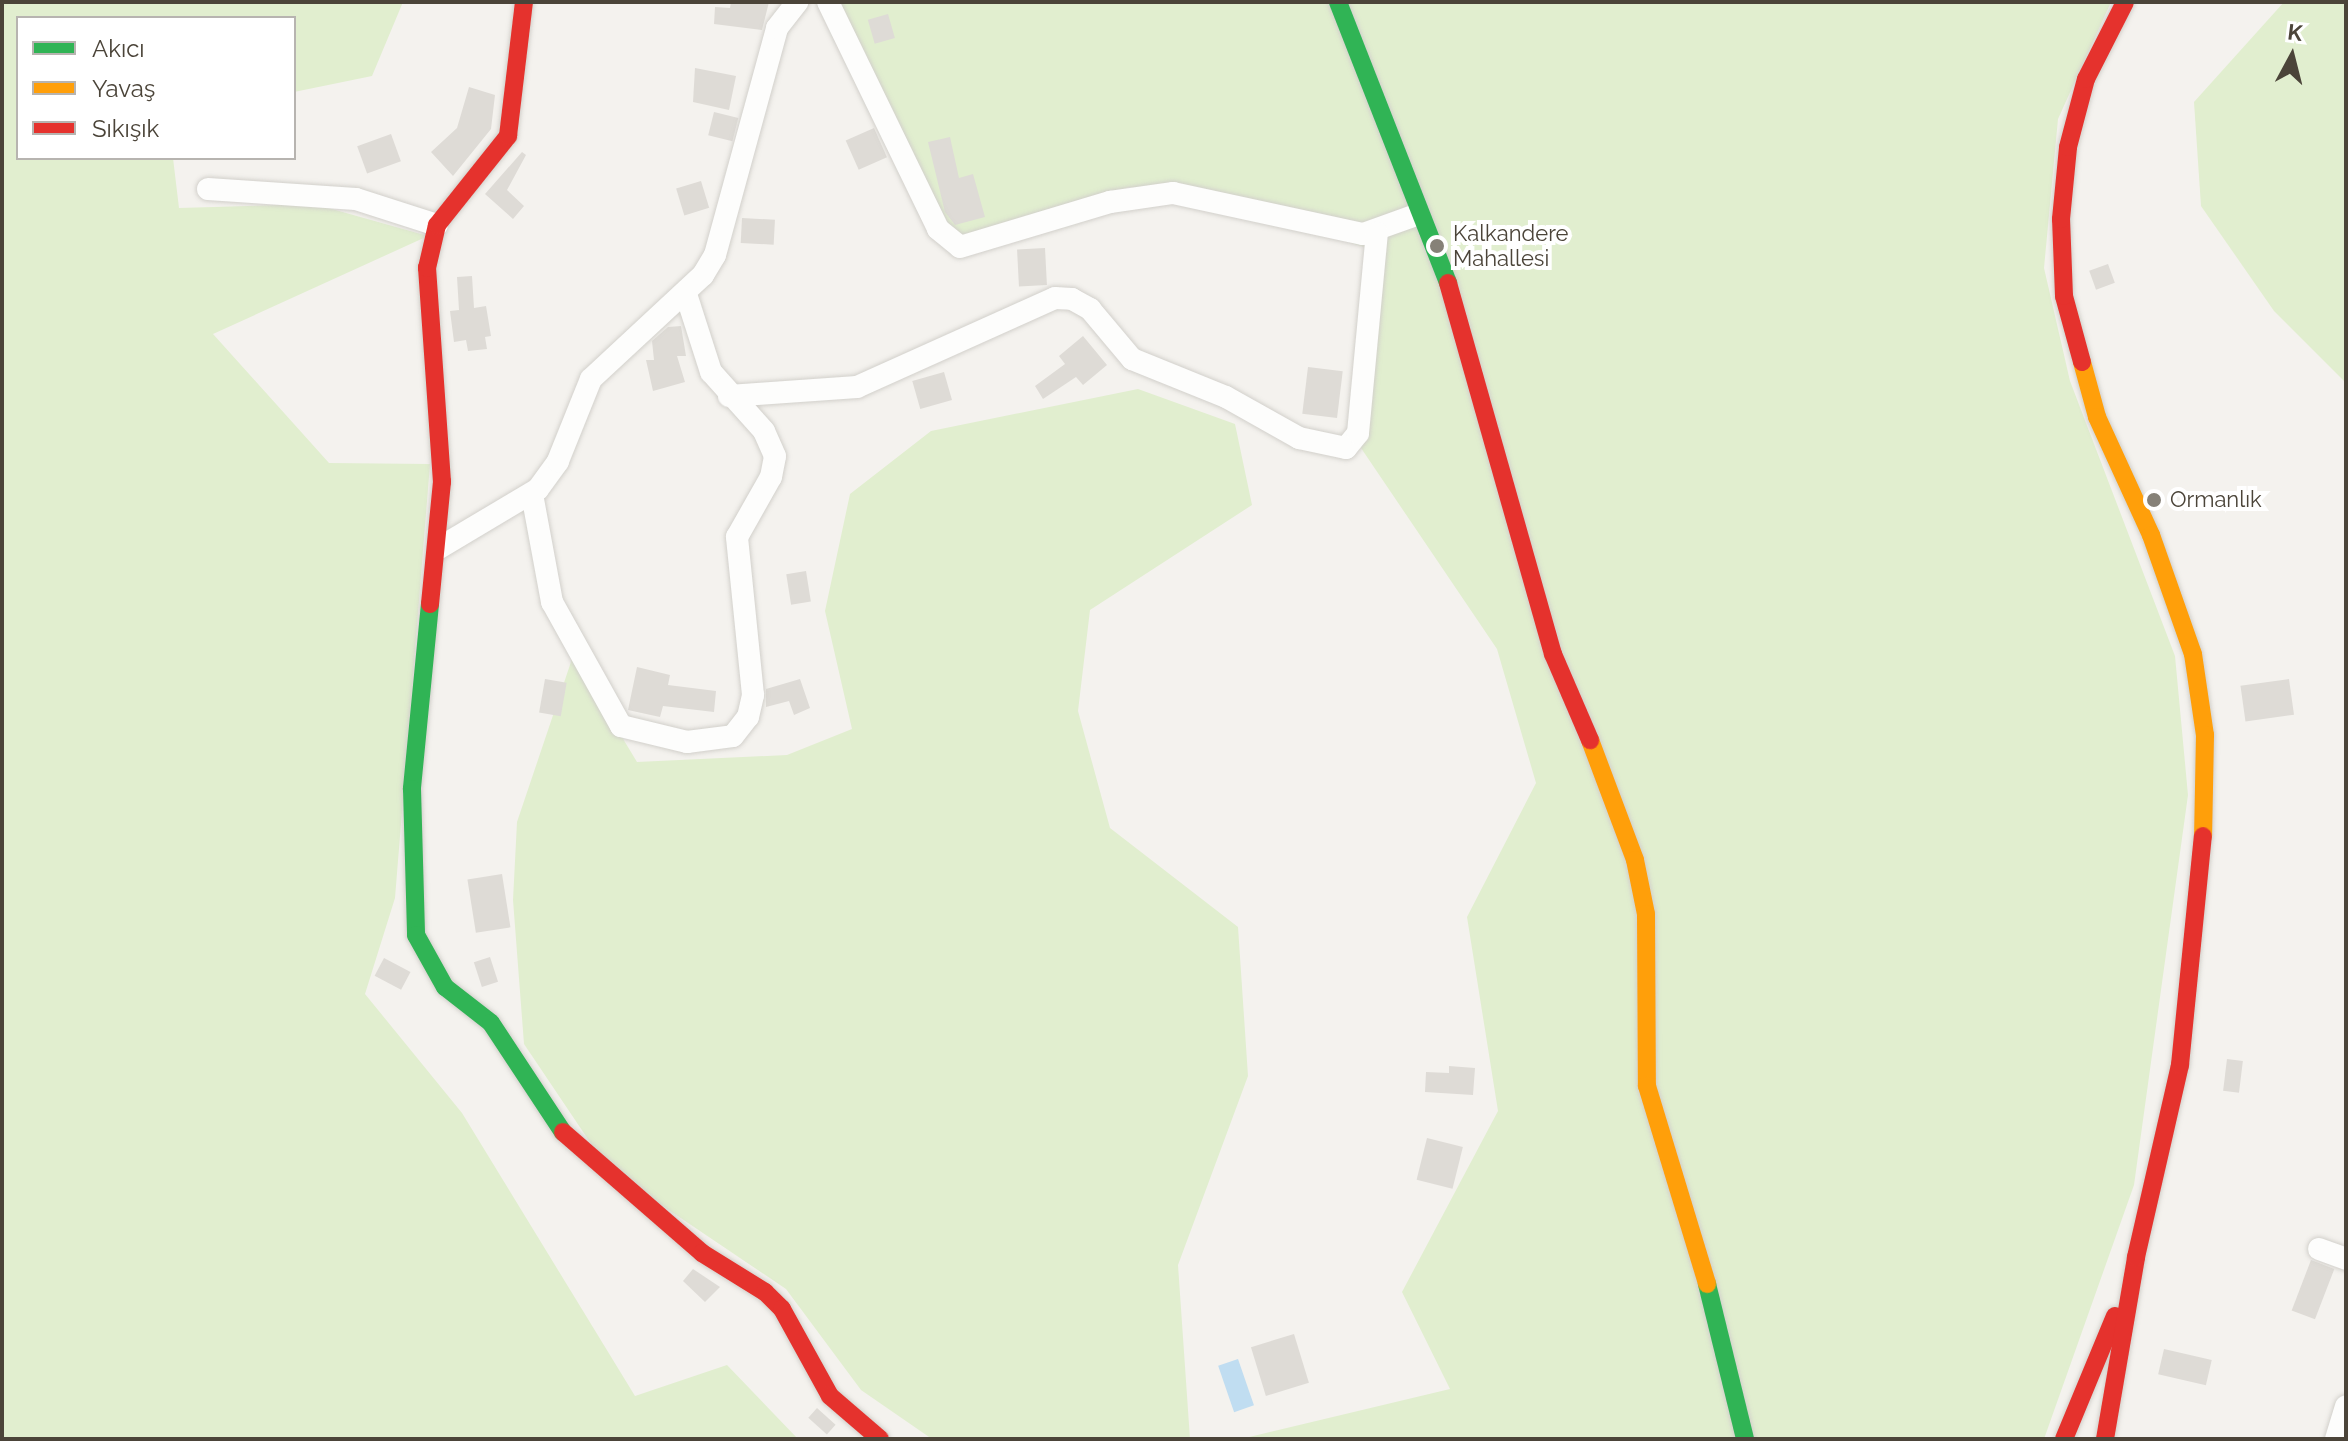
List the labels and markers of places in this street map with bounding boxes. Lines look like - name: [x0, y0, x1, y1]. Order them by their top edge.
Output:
- place label: Kalkandere Mahallesi: [1453, 220, 1568, 272]
- marker: Kalkandere Mahallesi: [1428, 237, 1446, 255]
- place label: Ormanlık: [2170, 487, 2262, 513]
- marker: Ormanlık: [2145, 491, 2163, 509]

